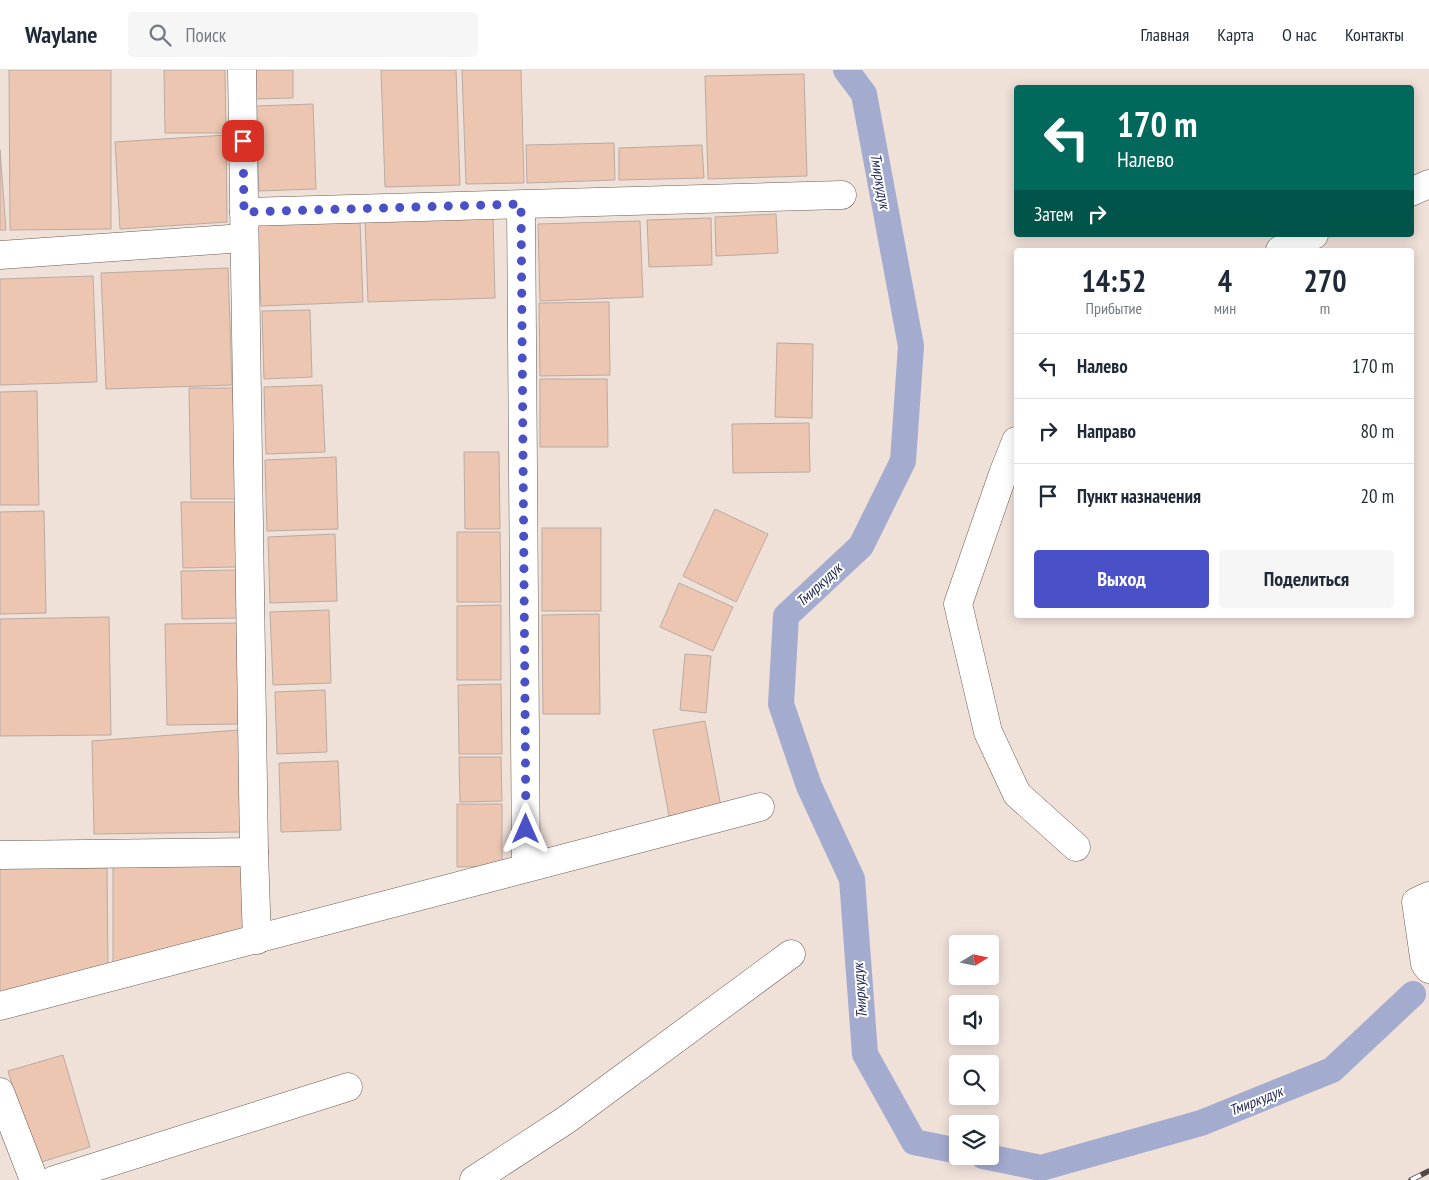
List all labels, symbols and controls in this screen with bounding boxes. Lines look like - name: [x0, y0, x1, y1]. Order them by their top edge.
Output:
- search box: [128, 12, 478, 57]
- text: Waylane: [25, 19, 98, 50]
- icon: search: [146, 21, 174, 49]
- text: Поиск: [186, 23, 226, 47]
- text: Главная: [1141, 23, 1189, 46]
- text: Карта: [1217, 23, 1254, 46]
- text: О нас: [1282, 23, 1317, 46]
- text: Контакты: [1345, 23, 1404, 46]
- text: 170 m: [1117, 101, 1198, 147]
- icon: left: [1034, 105, 1099, 170]
- pin: [222, 120, 264, 162]
- icon: arrive: [229, 127, 257, 155]
- text: Налево: [1117, 145, 1174, 173]
- water label: Тмиркудук: [866, 152, 895, 212]
- icon: right: [1083, 200, 1111, 228]
- text: Затем: [1034, 202, 1073, 226]
- text: 14:52: [1081, 261, 1146, 300]
- text: 4: [1218, 261, 1232, 300]
- text: 270: [1304, 261, 1347, 300]
- text: Прибытие: [1086, 298, 1142, 318]
- text: мин: [1214, 298, 1236, 318]
- text: m: [1320, 298, 1330, 318]
- icon: left: [1034, 352, 1062, 380]
- text: Налево: [1077, 354, 1128, 378]
- text: 170 m: [1352, 354, 1394, 378]
- icon: right: [1034, 417, 1062, 445]
- text: Направо: [1077, 419, 1136, 443]
- text: 80 m: [1361, 419, 1394, 443]
- icon: arrive: [1034, 482, 1062, 510]
- text: Пункт назначения: [1077, 484, 1201, 508]
- text: 20 m: [1361, 484, 1394, 508]
- button: Выход: [1034, 550, 1209, 608]
- button: Поделиться: [1219, 550, 1394, 608]
- water label: Тмиркудук: [792, 557, 847, 611]
- position arrow: [499, 802, 551, 854]
- north arrow: [949, 935, 999, 985]
- map controls: [949, 935, 999, 1165]
- water label: Тмиркудук: [848, 960, 871, 1019]
- button: sound: [949, 995, 999, 1045]
- button: search: [949, 1055, 999, 1105]
- water label: Тмиркудук: [1226, 1080, 1287, 1120]
- button: layers: [949, 1115, 999, 1165]

